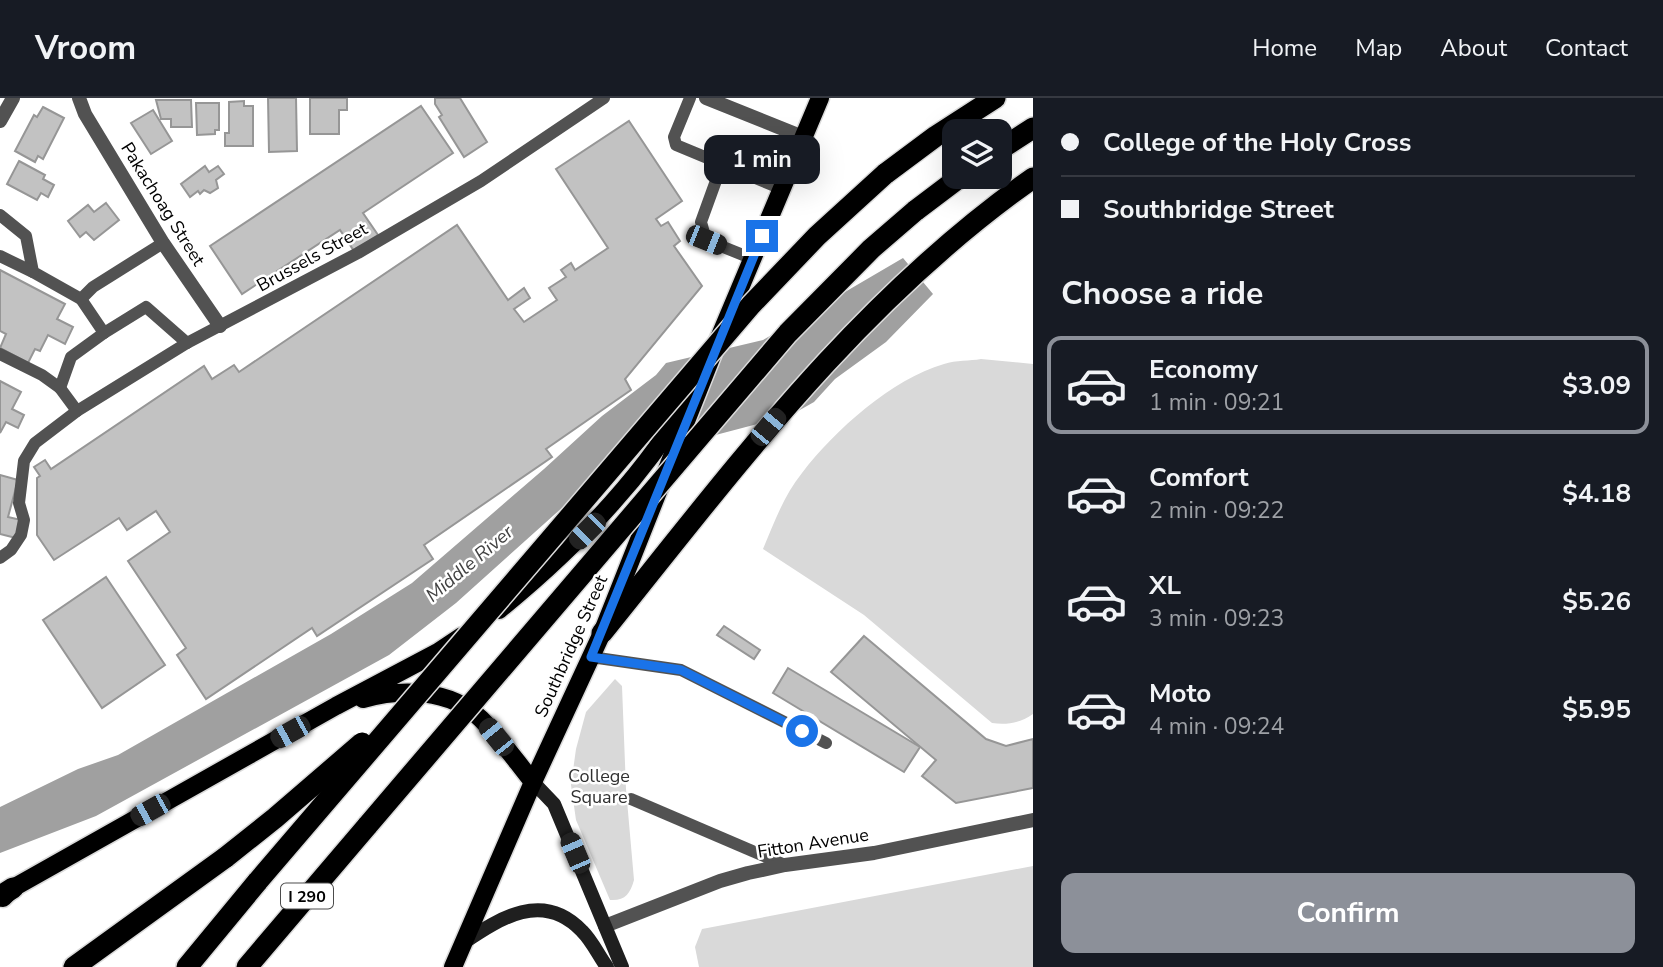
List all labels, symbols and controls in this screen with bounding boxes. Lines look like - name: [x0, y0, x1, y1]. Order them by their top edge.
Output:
- text: Vroom: [35, 26, 136, 71]
- text: Home: [1252, 32, 1317, 64]
- text: Map: [1355, 32, 1402, 64]
- text: About: [1440, 32, 1507, 64]
- text: Contact: [1545, 32, 1628, 64]
- map controls: [942, 119, 1012, 189]
- button: layers: [942, 119, 1012, 189]
- text: College of the Holy Cross: [1103, 125, 1411, 160]
- callout: 1 min: [704, 135, 820, 184]
- street label: Pakachoag Street: [115, 138, 211, 271]
- text: 1 min: [732, 144, 792, 175]
- text: Southbridge Street: [1103, 192, 1334, 227]
- street label: Brussels Street: [252, 216, 372, 297]
- route end: [746, 220, 778, 252]
- car: [683, 222, 730, 258]
- text: Choose a ride: [1061, 272, 1263, 315]
- text: Economy: [1149, 352, 1258, 387]
- icon: car: [1065, 354, 1128, 417]
- text: $3.09: [1562, 368, 1631, 403]
- text: 1 min · 09:21: [1149, 387, 1284, 418]
- car: [747, 404, 790, 450]
- text: Comfort: [1149, 460, 1249, 495]
- icon: car: [1065, 462, 1128, 525]
- text: $4.18: [1562, 476, 1631, 511]
- text: 2 min · 09:22: [1149, 495, 1284, 526]
- car: [565, 509, 610, 553]
- water label: Middle River: [420, 519, 520, 608]
- text: XL: [1149, 568, 1181, 603]
- icon: car: [1065, 570, 1128, 633]
- street label: Southbridge Street: [529, 571, 613, 721]
- text: $5.26: [1562, 584, 1631, 619]
- text: 3 min · 09:23: [1149, 603, 1284, 634]
- text: Moto: [1149, 676, 1211, 711]
- icon: car: [1065, 678, 1128, 741]
- text: $5.95: [1562, 692, 1631, 727]
- text: 4 min · 09:24: [1149, 711, 1284, 742]
- car: [267, 713, 314, 751]
- car: [475, 714, 518, 760]
- route start: [786, 715, 818, 747]
- park label: College Square: [568, 764, 630, 809]
- car: [127, 791, 174, 829]
- street label: Fitton Avenue: [756, 822, 870, 864]
- car: [558, 830, 593, 876]
- button: Confirm: [1061, 873, 1635, 953]
- road number: I 290: [281, 884, 333, 908]

